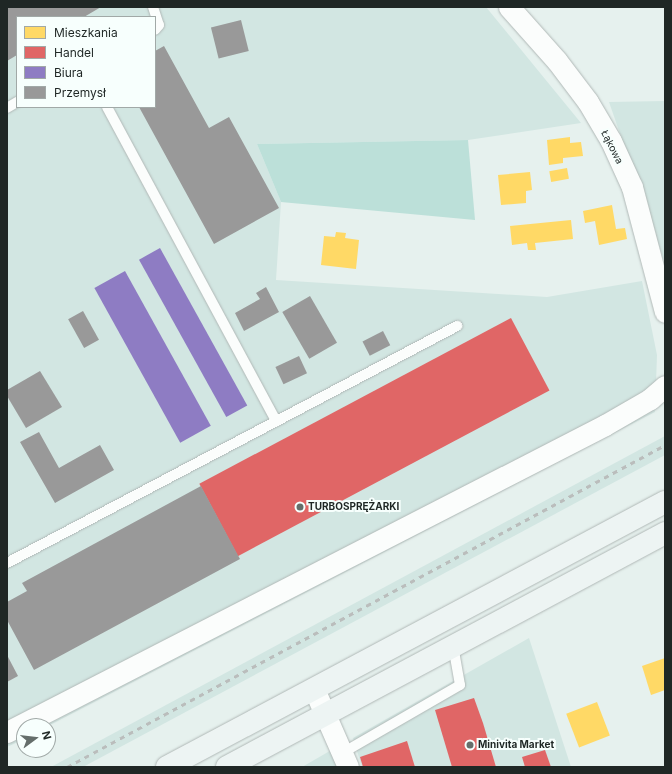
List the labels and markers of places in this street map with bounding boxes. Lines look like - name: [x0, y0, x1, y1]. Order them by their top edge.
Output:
- place label: TURBOSPRĘŻARKI: [308, 501, 399, 513]
- marker: TURBOSPRĘŻARKI: [295, 502, 305, 512]
- place label: Minivita Market: [478, 739, 554, 751]
- marker: Minivita Market: [465, 740, 475, 750]

